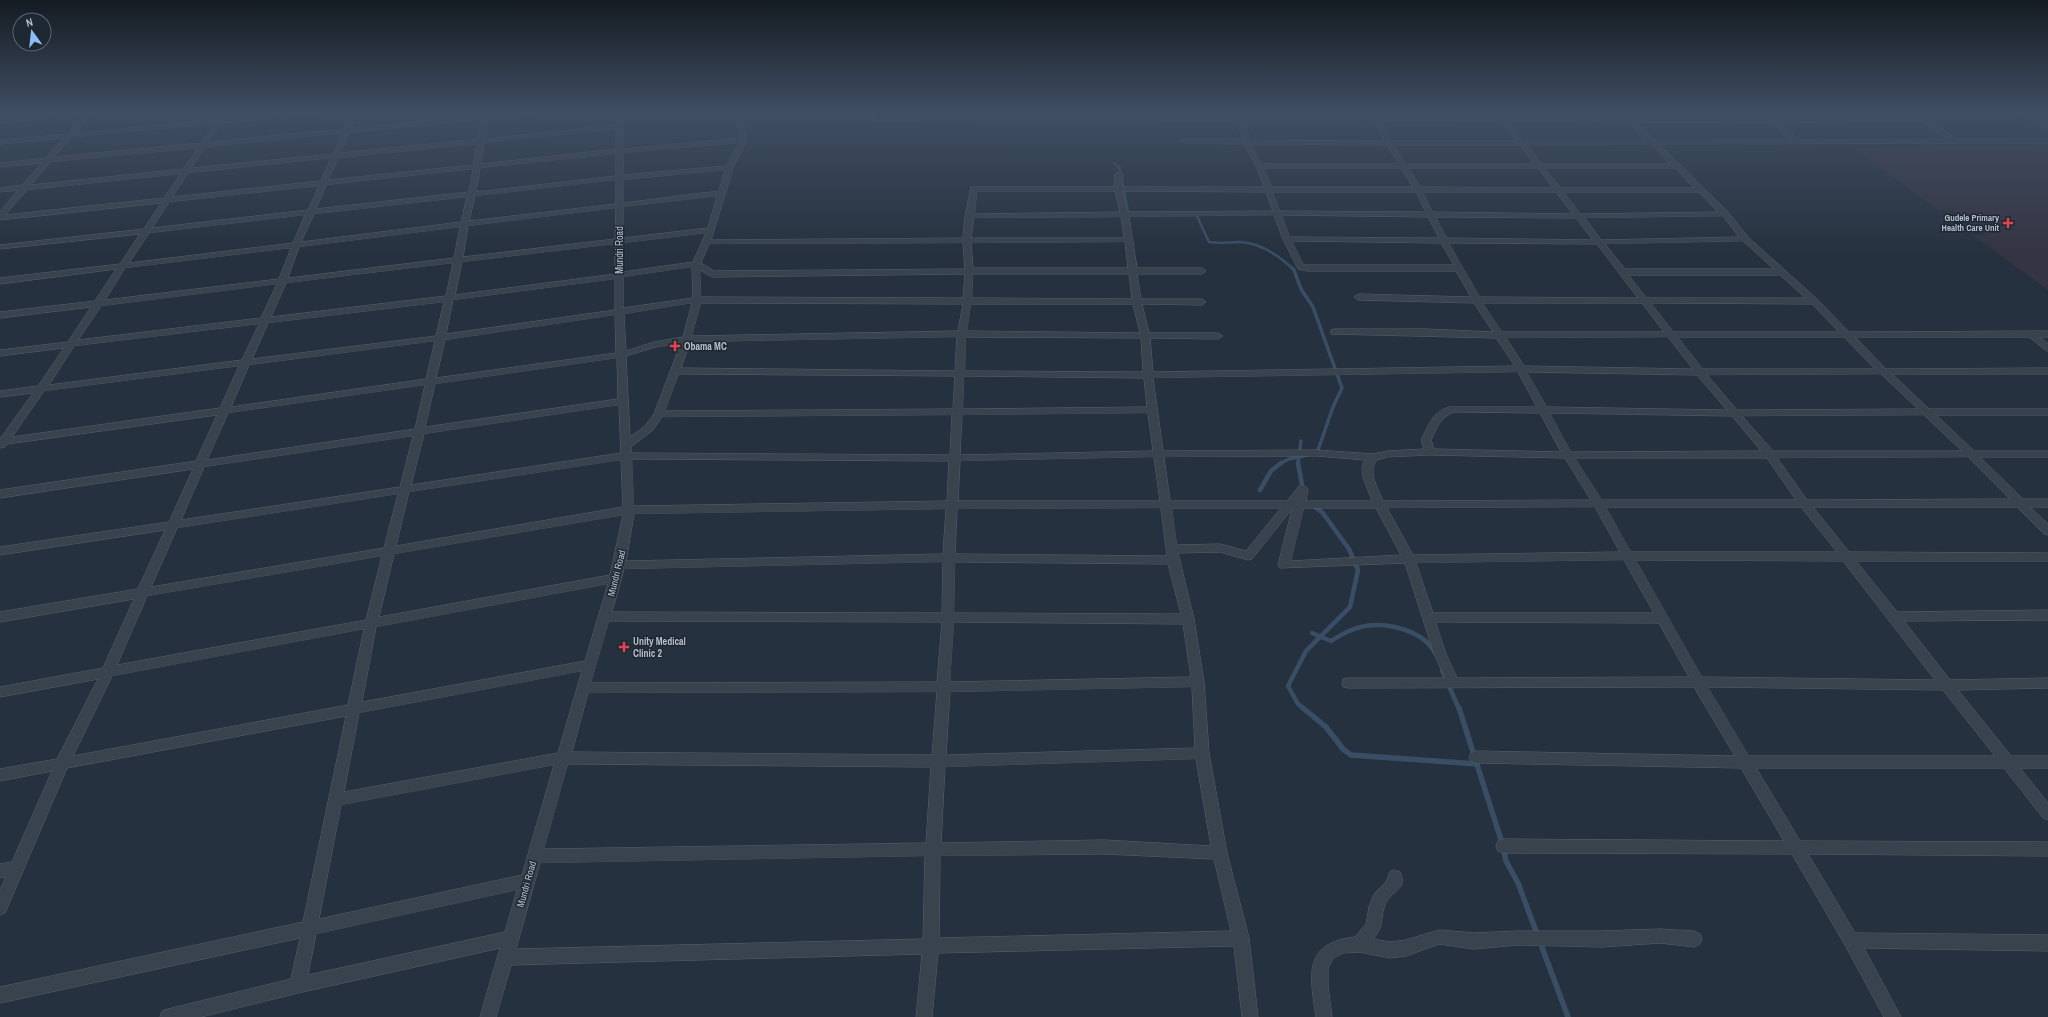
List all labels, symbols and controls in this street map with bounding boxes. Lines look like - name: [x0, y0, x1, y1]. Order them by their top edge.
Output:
- north arrow: [12, 12, 52, 52]
- text: N: [24, 15, 34, 30]
- place label: Gudele Primary Health Care Unit: [1942, 212, 2000, 234]
- marker: Gudele Primary Health Care Unit: [2002, 217, 2014, 229]
- street label: Mundri Road: [613, 226, 626, 274]
- marker: Obama MC: [669, 340, 681, 352]
- place label: Obama MC: [684, 340, 727, 353]
- street label: Mundri Road: [604, 549, 629, 598]
- place label: Unity Medical Clinic 2: [633, 635, 686, 660]
- marker: Unity Medical Clinic 2: [618, 641, 630, 653]
- street label: Mundri Road: [514, 860, 539, 909]

